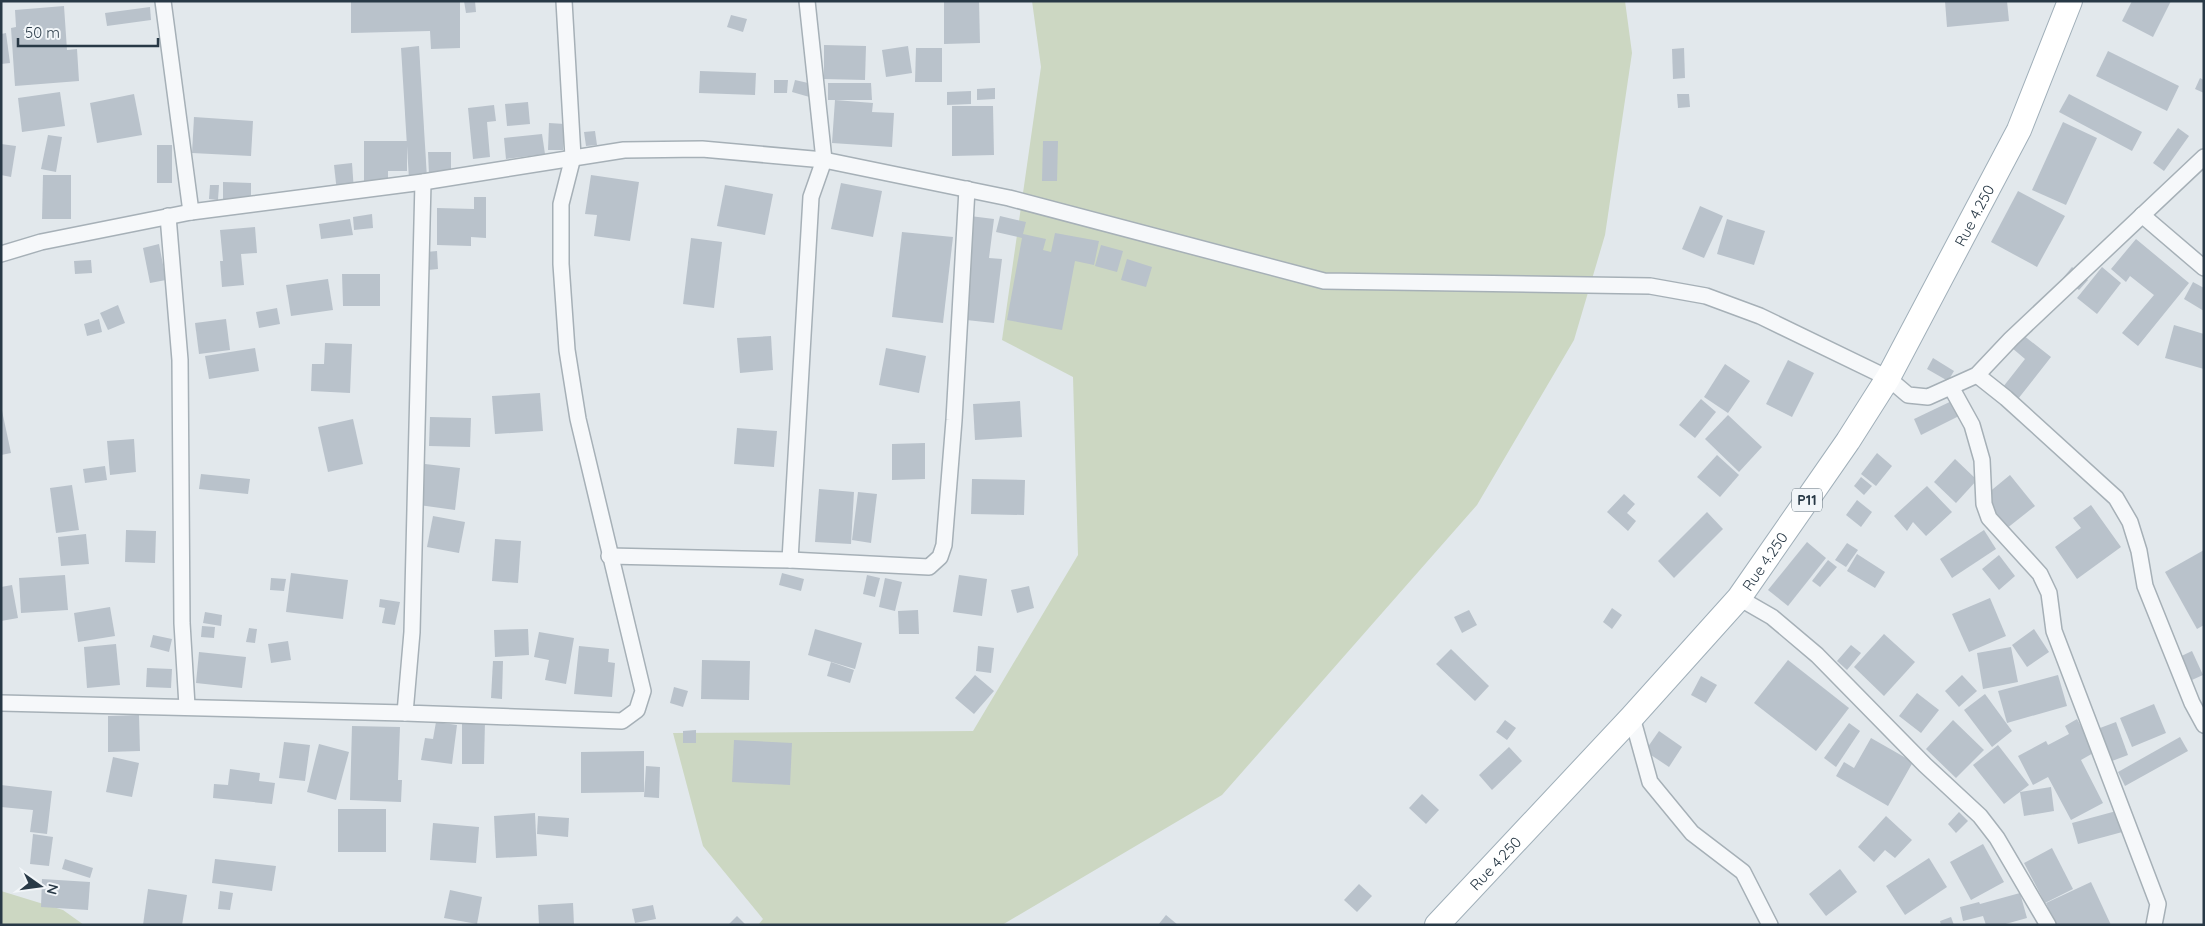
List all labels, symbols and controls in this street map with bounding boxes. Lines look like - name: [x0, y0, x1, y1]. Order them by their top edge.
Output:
- scale bar: [18, 15, 158, 47]
- text: 50 m: [25, 23, 60, 42]
- street label: Rue 4.250: [1950, 181, 1998, 249]
- road number: P11: [1792, 488, 1822, 512]
- street label: Rue 4.250: [1738, 528, 1792, 594]
- street label: Rue 4.250: [1465, 832, 1525, 894]
- north arrow: [15, 861, 65, 911]
- text: N: [43, 882, 63, 896]

